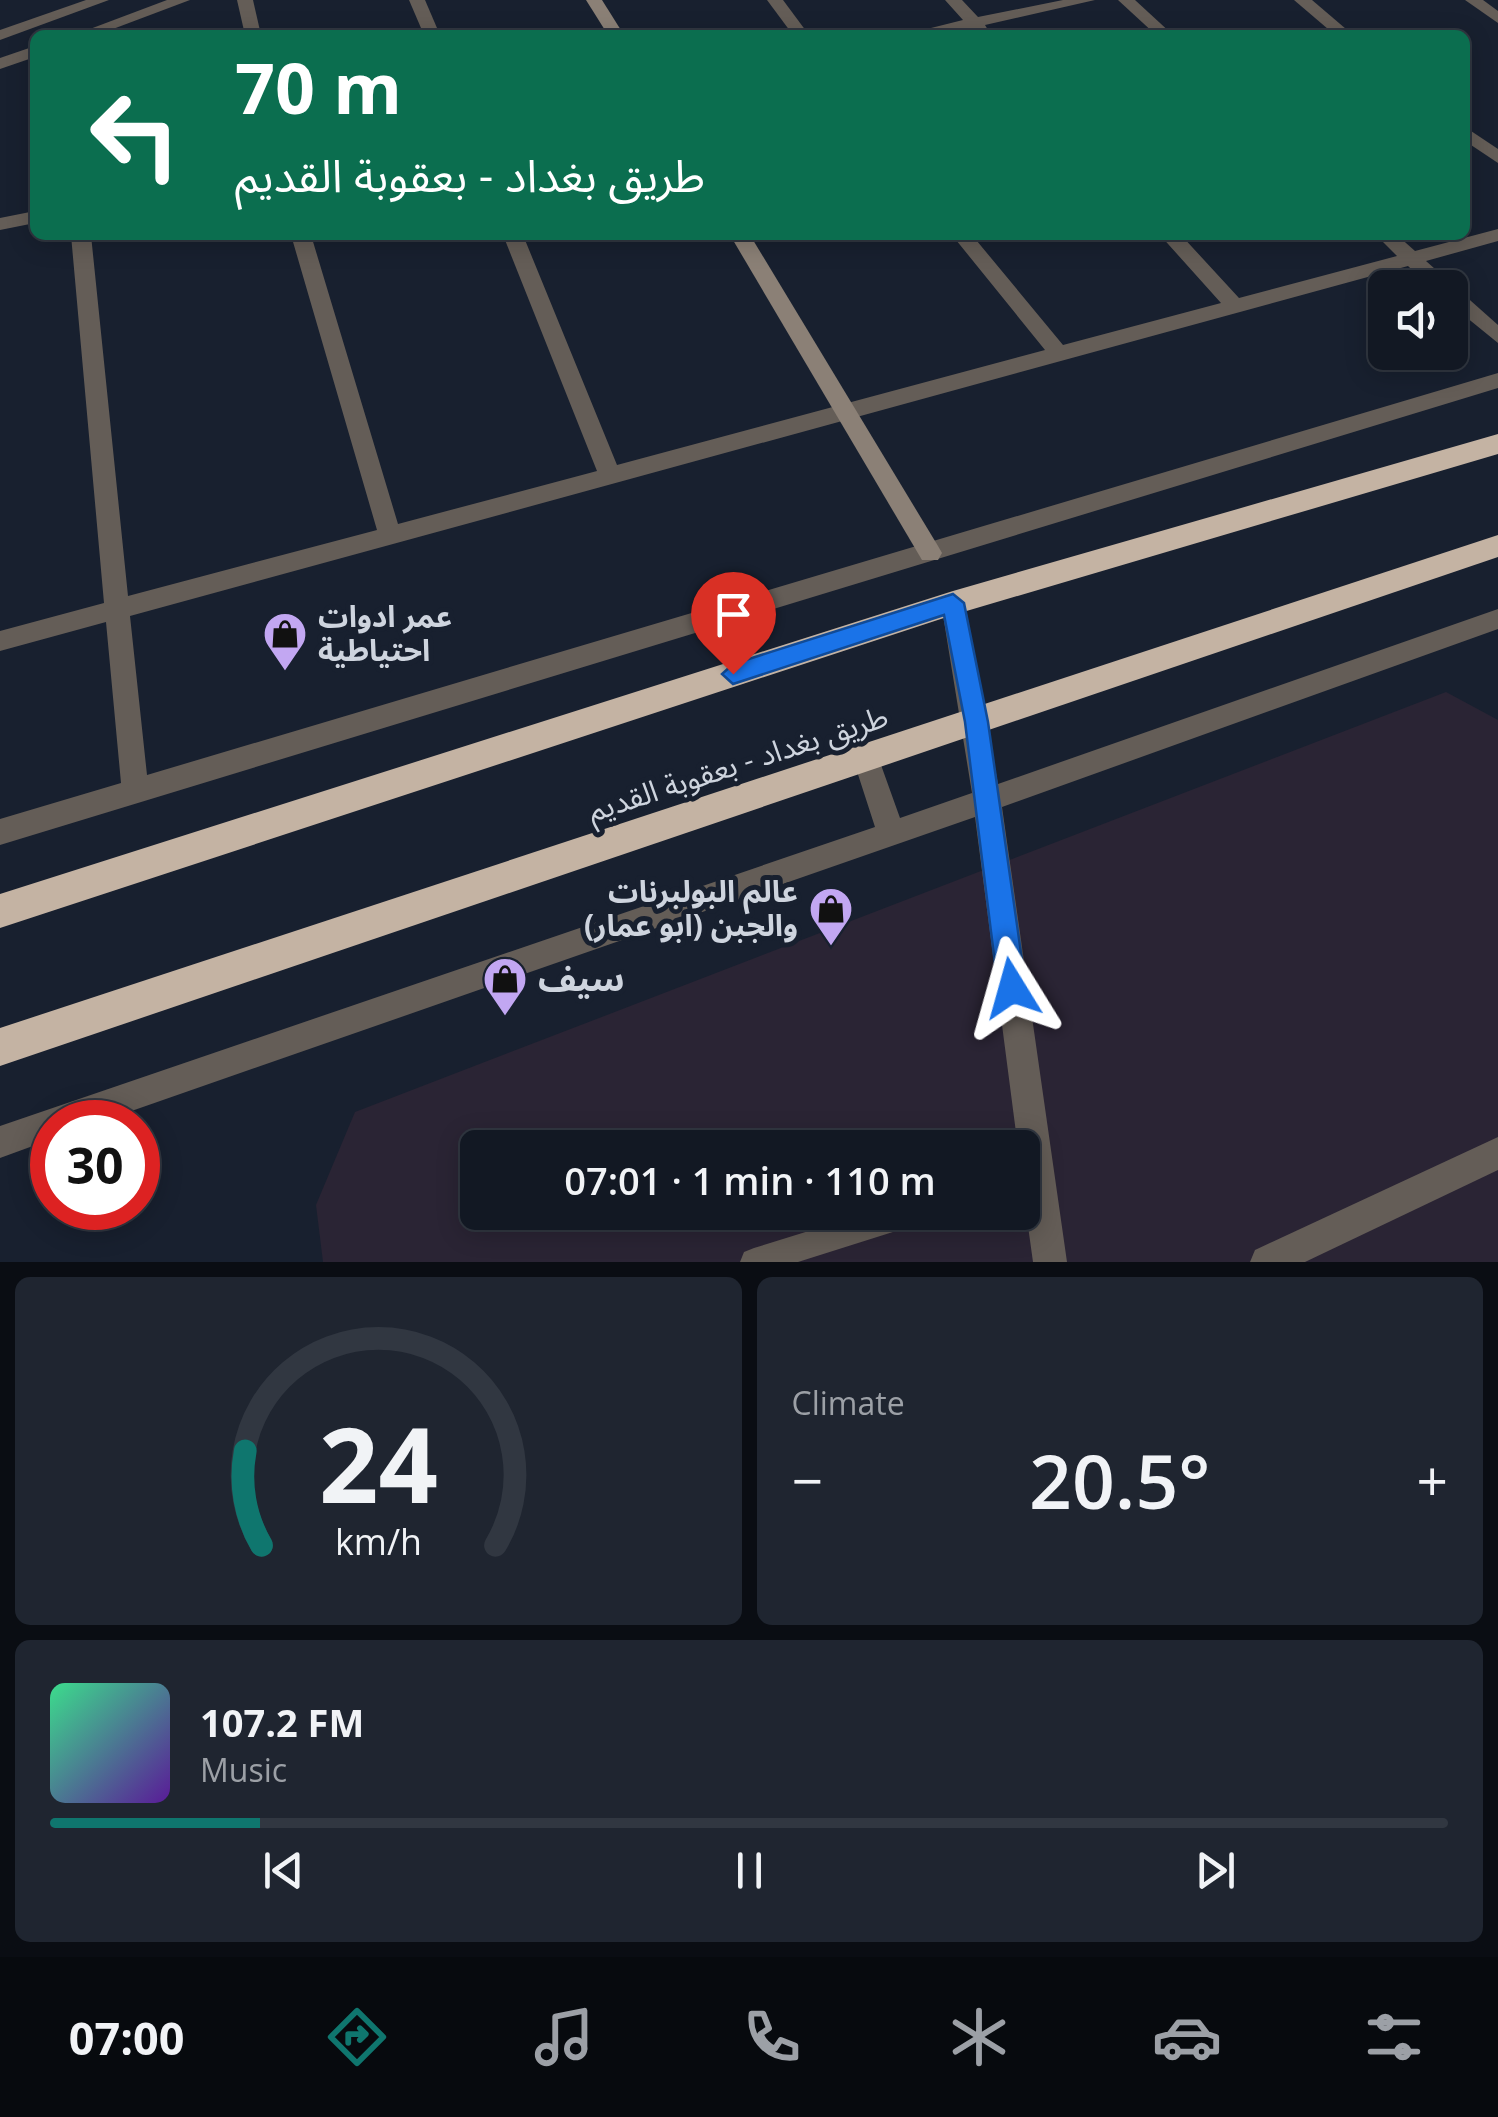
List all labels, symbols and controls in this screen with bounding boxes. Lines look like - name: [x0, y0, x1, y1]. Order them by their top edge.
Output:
- text: 70 m: [235, 39, 402, 135]
- icon: left: [70, 70, 200, 200]
- text: طريق بغداد - بعقوبة القديم: [235, 144, 705, 205]
- map controls: [1368, 270, 1468, 370]
- button: sound: [1368, 270, 1468, 370]
- pin: [691, 572, 776, 675]
- icon: arrive: [706, 587, 761, 642]
- place label: عمر ادوات احتياطية: [318, 595, 452, 670]
- shop icon: عمر ادوات احتياطية: [262, 611, 308, 672]
- street label: طريق بغداد - بعقوبة القديم: [582, 695, 894, 834]
- place label: عالم البولبرنات والجبن (ابو عمار): [584, 870, 798, 945]
- shop icon: عالم البولبرنات والجبن (ابو عمار): [808, 886, 854, 947]
- position arrow: [960, 936, 1064, 1040]
- place label: سيف: [538, 954, 625, 1001]
- shop icon: سيف: [482, 956, 528, 1017]
- speed limit sign: 30: [30, 1100, 160, 1230]
- text: 07:01 · 1 min · 110 m: [564, 1154, 936, 1206]
- text: Climate: [792, 1381, 905, 1424]
- text: 24: [319, 1392, 438, 1533]
- text: 20.5°: [1029, 1429, 1210, 1531]
- text: −: [792, 1442, 823, 1517]
- text: +: [1417, 1442, 1448, 1517]
- text: km/h: [335, 1517, 422, 1565]
- text: 107.2 FM: [200, 1696, 364, 1748]
- text: Music: [200, 1748, 287, 1791]
- icon: previous: [256, 1843, 311, 1898]
- icon: pause: [722, 1843, 777, 1898]
- icon: next: [1188, 1843, 1243, 1898]
- icon: directions: [322, 2002, 392, 2072]
- icon: music: [529, 2002, 599, 2072]
- icon: phone: [737, 2002, 807, 2072]
- icon: climate: [944, 2002, 1014, 2072]
- icon: car: [1152, 2002, 1222, 2072]
- icon: filters: [1359, 2002, 1429, 2072]
- text: 07:00: [69, 2007, 184, 2068]

